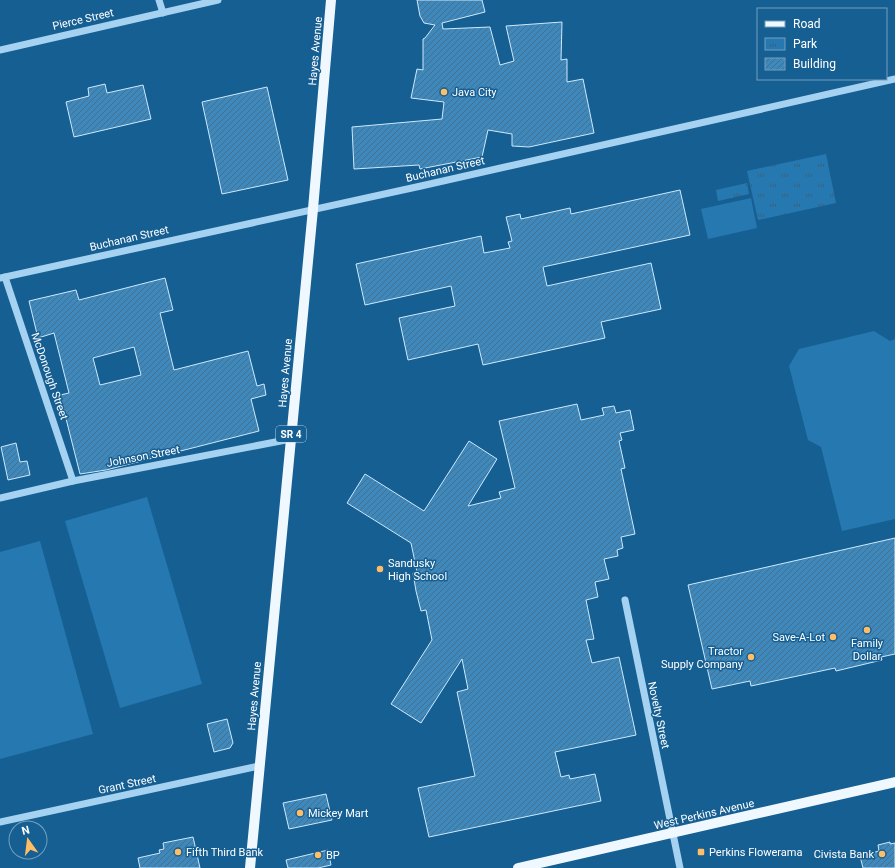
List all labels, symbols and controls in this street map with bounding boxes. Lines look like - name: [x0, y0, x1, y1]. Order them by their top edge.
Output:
- street label: Pierce Street: [51, 6, 115, 33]
- legend: [757, 8, 887, 80]
- street label: Hayes Avenue: [306, 16, 325, 86]
- text: Road: [793, 17, 821, 31]
- text: Park: [793, 37, 818, 51]
- text: Building: [793, 57, 836, 71]
- place label: Java City: [452, 86, 497, 99]
- marker: Java City: [439, 87, 449, 97]
- street label: Buchanan Street: [404, 154, 486, 185]
- street label: Buchanan Street: [88, 223, 170, 254]
- street label: McDonough Street: [29, 331, 71, 422]
- street label: Hayes Avenue: [276, 338, 295, 408]
- road number: SR 4: [276, 426, 306, 442]
- street label: Johnson Street: [105, 443, 181, 470]
- place label: Sandusky High School: [388, 557, 447, 583]
- marker: Sandusky High School: [375, 564, 385, 574]
- marker: Family Dollar: [862, 625, 872, 635]
- place label: Save-A-Lot: [772, 631, 825, 644]
- marker: Save-A-Lot: [828, 632, 838, 642]
- place label: Family Dollar: [851, 637, 884, 663]
- place label: Tractor Supply Company: [661, 645, 744, 671]
- marker: Tractor Supply Company: [746, 652, 756, 662]
- street label: Hayes Avenue: [245, 661, 264, 731]
- street label: Novelty Street: [645, 680, 672, 750]
- street label: Grant Street: [97, 772, 157, 797]
- street label: West Perkins Avenue: [653, 797, 756, 832]
- place label: Mickey Mart: [308, 807, 369, 820]
- marker: Mickey Mart: [295, 808, 305, 818]
- north arrow: [8, 820, 48, 860]
- text: N: [20, 823, 31, 838]
- place label: Fifth Third Bank: [186, 846, 264, 859]
- place label: Perkins Flowerama: [709, 846, 802, 859]
- marker: Fifth Third Bank: [173, 847, 183, 857]
- marker: Perkins Flowerama: [696, 847, 706, 857]
- place label: Civista Bank: [814, 848, 874, 861]
- place label: BP: [326, 849, 340, 862]
- marker: Civista Bank: [877, 849, 887, 859]
- marker: BP: [313, 850, 323, 860]

